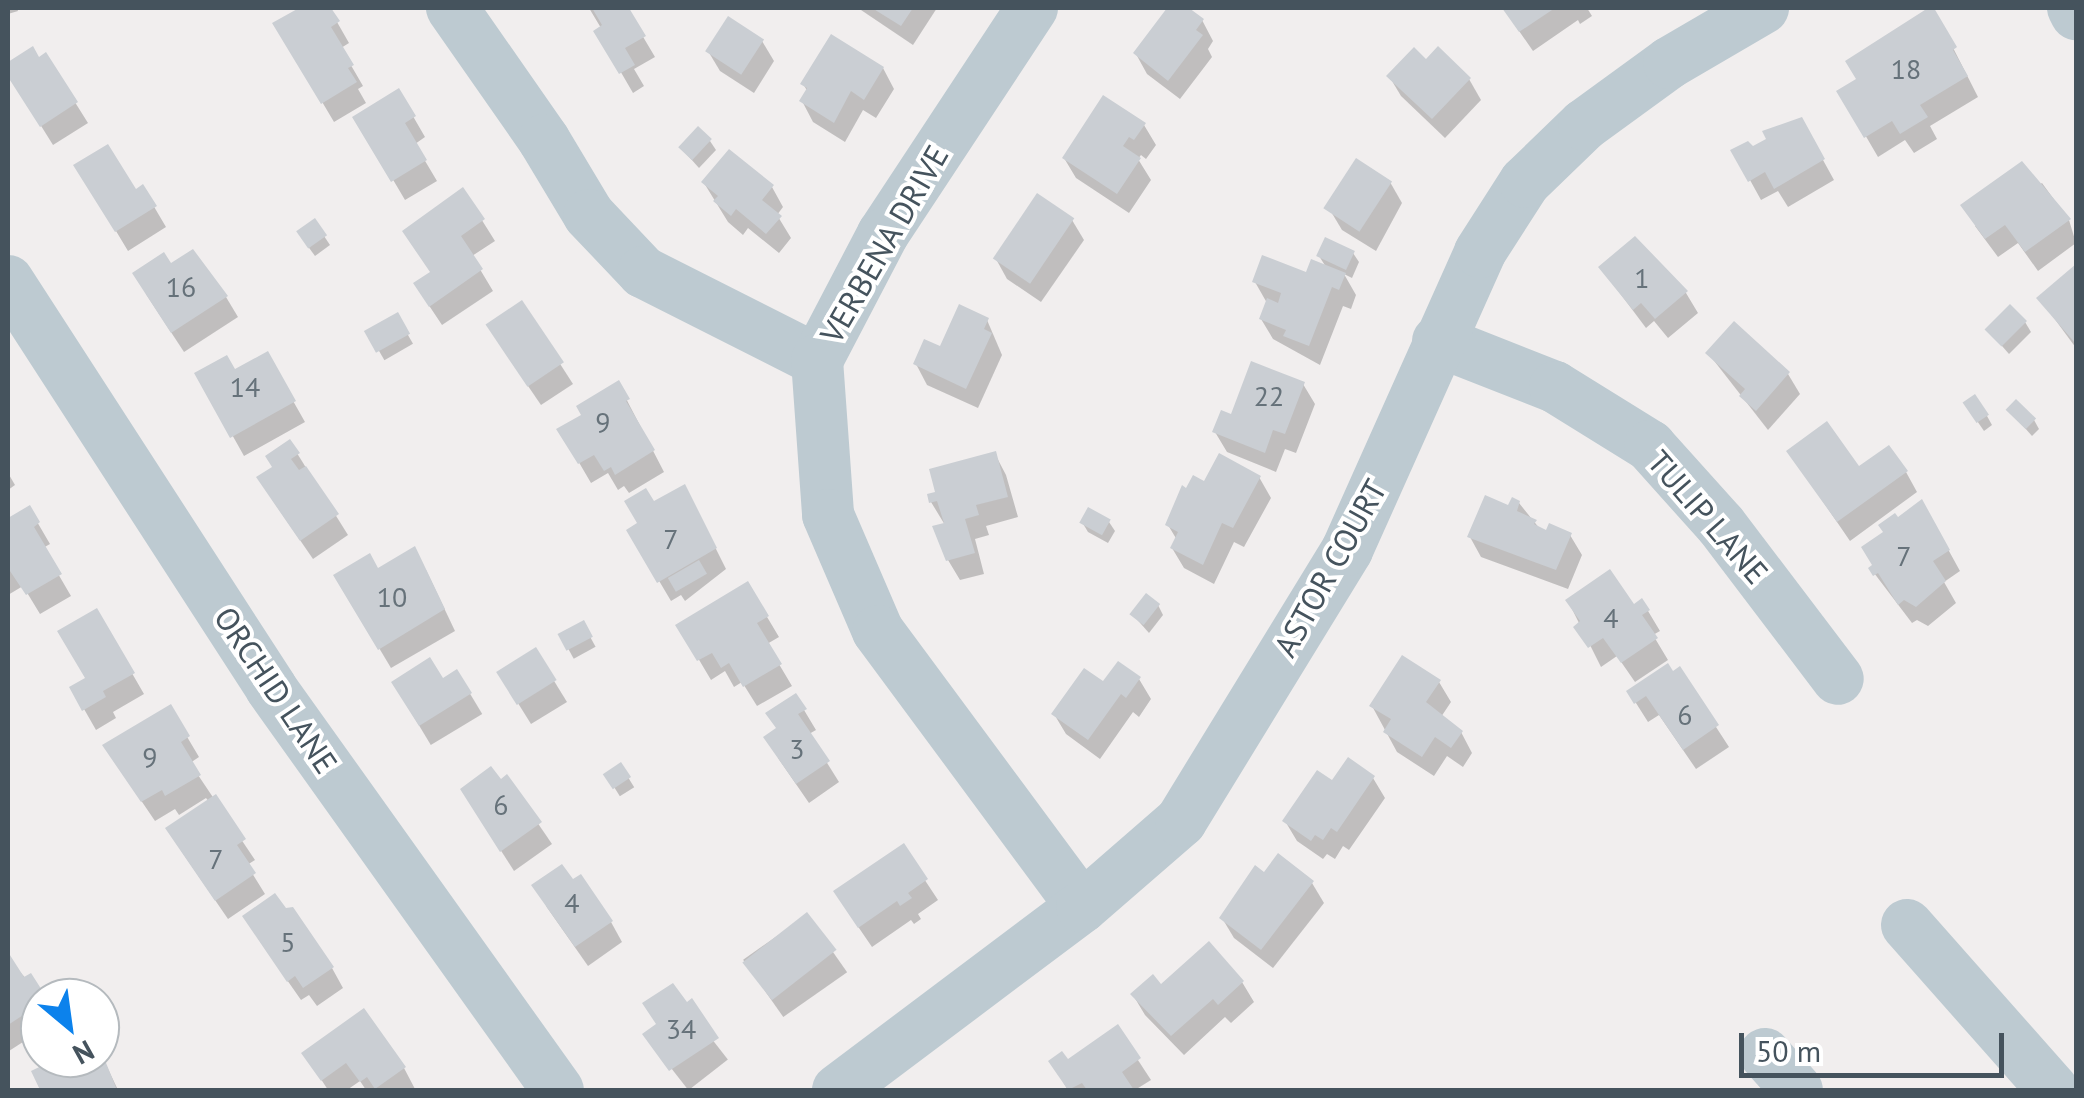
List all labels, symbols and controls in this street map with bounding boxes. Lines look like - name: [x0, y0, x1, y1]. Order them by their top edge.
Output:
- house number: 18: [1891, 52, 1921, 86]
- street label: VERBENA DRIVE: [811, 138, 957, 350]
- house number: 1: [1634, 261, 1650, 295]
- house number: 16: [166, 270, 196, 304]
- house number: 14: [230, 370, 260, 404]
- house number: 22: [1254, 379, 1284, 413]
- house number: 9: [595, 405, 611, 439]
- street label: TULIP LANE: [1639, 442, 1777, 592]
- street label: ASTOR COURT: [1266, 473, 1394, 663]
- house number: 7: [663, 522, 679, 556]
- house number: 7: [1896, 539, 1912, 573]
- house number: 10: [377, 580, 407, 614]
- street label: ORCHID LANE: [206, 600, 346, 780]
- house number: 4: [1603, 601, 1619, 635]
- house number: 6: [1677, 698, 1693, 732]
- house number: 3: [789, 732, 805, 766]
- house number: 9: [142, 740, 158, 774]
- house number: 6: [493, 788, 509, 822]
- house number: 7: [208, 842, 224, 876]
- house number: 4: [564, 886, 580, 920]
- house number: 5: [280, 925, 296, 959]
- north arrow: [20, 978, 120, 1078]
- house number: 34: [666, 1012, 696, 1046]
- scale bar: [1744, 1013, 2009, 1075]
- text: 50 m: [1756, 1031, 1821, 1070]
- text: N: [67, 1032, 101, 1074]

